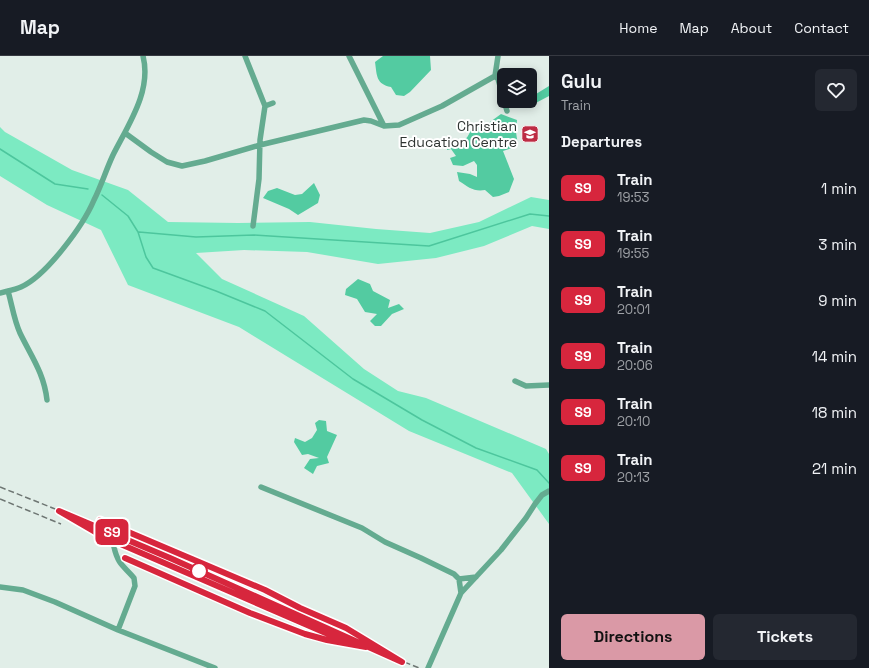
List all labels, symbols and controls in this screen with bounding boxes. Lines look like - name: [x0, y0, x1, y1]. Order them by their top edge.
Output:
- text: Map: [20, 15, 60, 40]
- text: Home: [619, 19, 657, 37]
- text: Map: [679, 19, 709, 37]
- text: About: [731, 19, 772, 37]
- text: Contact: [794, 19, 849, 37]
- map controls: [497, 68, 537, 108]
- button: layers: [497, 68, 537, 108]
- text: Gulu: [561, 69, 602, 94]
- button: heart: [815, 69, 857, 111]
- text: Train: [561, 97, 591, 114]
- place label: Christian Education Centre: [399, 117, 517, 151]
- school or university icon: Christian Education Centre: [520, 124, 540, 144]
- text: Departures: [561, 132, 642, 151]
- text: Train: [617, 170, 652, 189]
- text: S9: [574, 179, 592, 197]
- text: 1 min: [821, 179, 857, 198]
- text: 19:53: [617, 189, 649, 206]
- text: Train: [617, 226, 652, 245]
- text: S9: [574, 235, 592, 253]
- text: 3 min: [818, 235, 857, 254]
- text: 19:55: [617, 245, 649, 262]
- text: Train: [617, 282, 652, 301]
- text: S9: [574, 291, 592, 309]
- text: 9 min: [818, 291, 857, 310]
- text: 20:01: [617, 301, 650, 318]
- text: Train: [617, 338, 652, 357]
- text: S9: [574, 347, 592, 365]
- text: 14 min: [812, 347, 857, 366]
- text: 20:06: [617, 357, 653, 374]
- text: Train: [617, 394, 652, 413]
- text: S9: [574, 403, 592, 421]
- text: 18 min: [812, 403, 857, 422]
- text: 20:10: [617, 413, 650, 430]
- text: Train: [617, 450, 652, 469]
- text: S9: [574, 459, 592, 477]
- text: 21 min: [812, 459, 857, 478]
- text: 20:13: [617, 469, 650, 486]
- line badge: S9: [94, 519, 130, 545]
- text: S9: [103, 523, 121, 541]
- unlabelled marker: [190, 562, 208, 580]
- button: Directions: [561, 614, 705, 660]
- button: Tickets: [713, 614, 857, 660]

